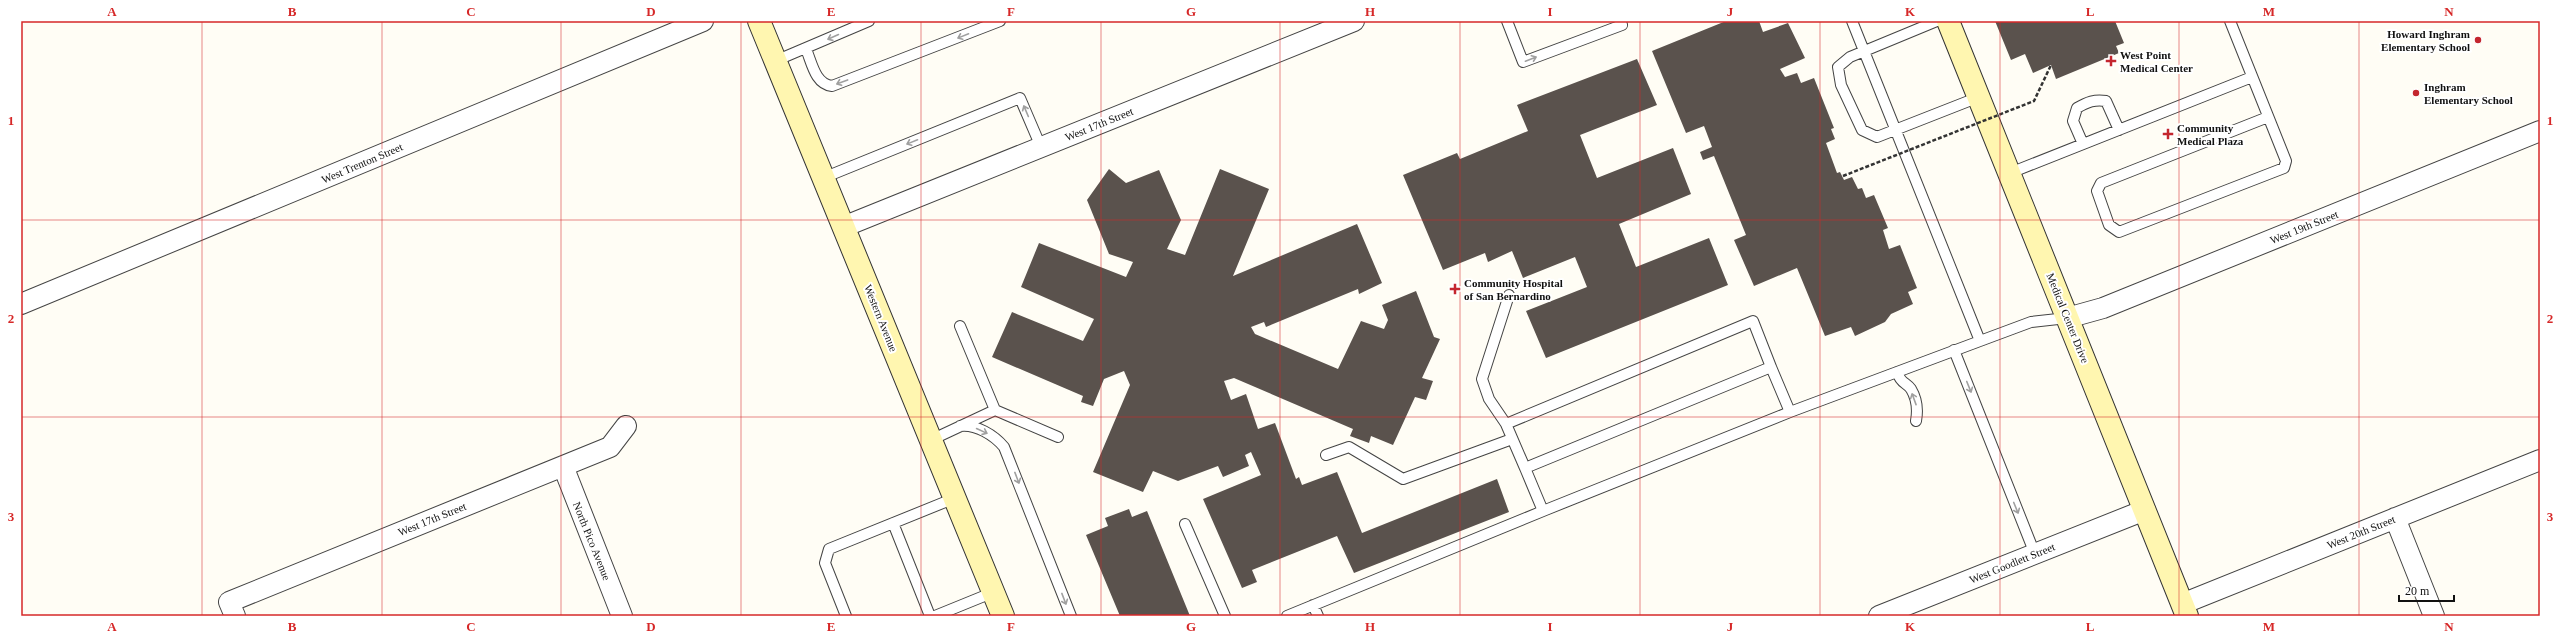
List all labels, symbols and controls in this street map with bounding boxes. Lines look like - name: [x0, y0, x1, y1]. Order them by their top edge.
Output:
- text: A: [107, 4, 117, 19]
- text: B: [288, 4, 297, 19]
- text: C: [466, 4, 476, 19]
- text: D: [646, 4, 656, 19]
- text: E: [827, 4, 835, 19]
- text: F: [1007, 4, 1015, 19]
- text: G: [1186, 4, 1196, 19]
- text: H: [1365, 4, 1375, 19]
- text: I: [1547, 4, 1553, 19]
- text: J: [1727, 4, 1734, 19]
- text: K: [1905, 4, 1916, 19]
- text: L: [2086, 4, 2095, 19]
- text: M: [2263, 4, 2275, 19]
- text: N: [2444, 4, 2454, 19]
- place label: Howard Inghram Elementary School: [2381, 28, 2470, 53]
- one-way arrow: [958, 32, 970, 40]
- one-way arrow: [827, 34, 839, 41]
- marker: Howard Inghram Elementary School: [2473, 35, 2483, 45]
- place label: West Point Medical Center: [2120, 49, 2193, 74]
- one-way arrow: [1525, 55, 1537, 63]
- marker: West Point Medical Center: [2105, 55, 2117, 67]
- one-way arrow: [836, 79, 848, 87]
- place label: Inghram Elementary School: [2424, 81, 2513, 106]
- marker: Inghram Elementary School: [2411, 88, 2421, 98]
- one-way arrow: [1021, 105, 1029, 117]
- street label: West 17th Street: [1063, 105, 1135, 143]
- text: 1: [8, 113, 14, 128]
- text: 1: [2547, 113, 2553, 128]
- place label: Community Medical Plaza: [2177, 122, 2244, 147]
- marker: Community Medical Plaza: [2162, 128, 2174, 140]
- one-way arrow: [907, 138, 919, 146]
- street label: West Trenton Street: [320, 140, 404, 186]
- street label: West 19th Street: [2268, 208, 2340, 246]
- street label: Medical Center Drive: [2044, 271, 2092, 365]
- place label: Community Hospital of San Bernardino: [1464, 277, 1563, 302]
- street label: Western Avenue: [862, 283, 900, 353]
- marker: Community Hospital of San Bernardino: [1449, 283, 1461, 295]
- text: 2: [8, 311, 14, 326]
- text: 2: [2547, 311, 2553, 326]
- one-way arrow: [1965, 380, 1973, 392]
- one-way arrow: [1910, 393, 1917, 406]
- one-way arrow: [975, 428, 987, 435]
- one-way arrow: [1014, 472, 1022, 484]
- street label: West 17th Street: [396, 500, 468, 538]
- street label: North Pico Avenue: [571, 500, 613, 582]
- one-way arrow: [2013, 501, 2021, 513]
- text: 3: [8, 509, 15, 524]
- text: 3: [2547, 509, 2554, 524]
- street label: West 20th Street: [2325, 513, 2397, 551]
- street label: West Goodlett Street: [1967, 540, 2057, 586]
- scale bar: [2399, 577, 2454, 603]
- text: 20 m: [2405, 584, 2430, 598]
- one-way arrow: [1061, 593, 1069, 605]
- text: A: [107, 619, 117, 634]
- text: B: [288, 619, 297, 634]
- text: C: [466, 619, 476, 634]
- text: D: [646, 619, 656, 634]
- text: E: [827, 619, 835, 634]
- text: F: [1007, 619, 1015, 634]
- text: G: [1186, 619, 1196, 634]
- text: H: [1365, 619, 1375, 634]
- text: I: [1547, 619, 1553, 634]
- text: J: [1727, 619, 1734, 634]
- text: K: [1905, 619, 1916, 634]
- text: L: [2086, 619, 2095, 634]
- text: M: [2263, 619, 2275, 634]
- text: N: [2444, 619, 2454, 634]

